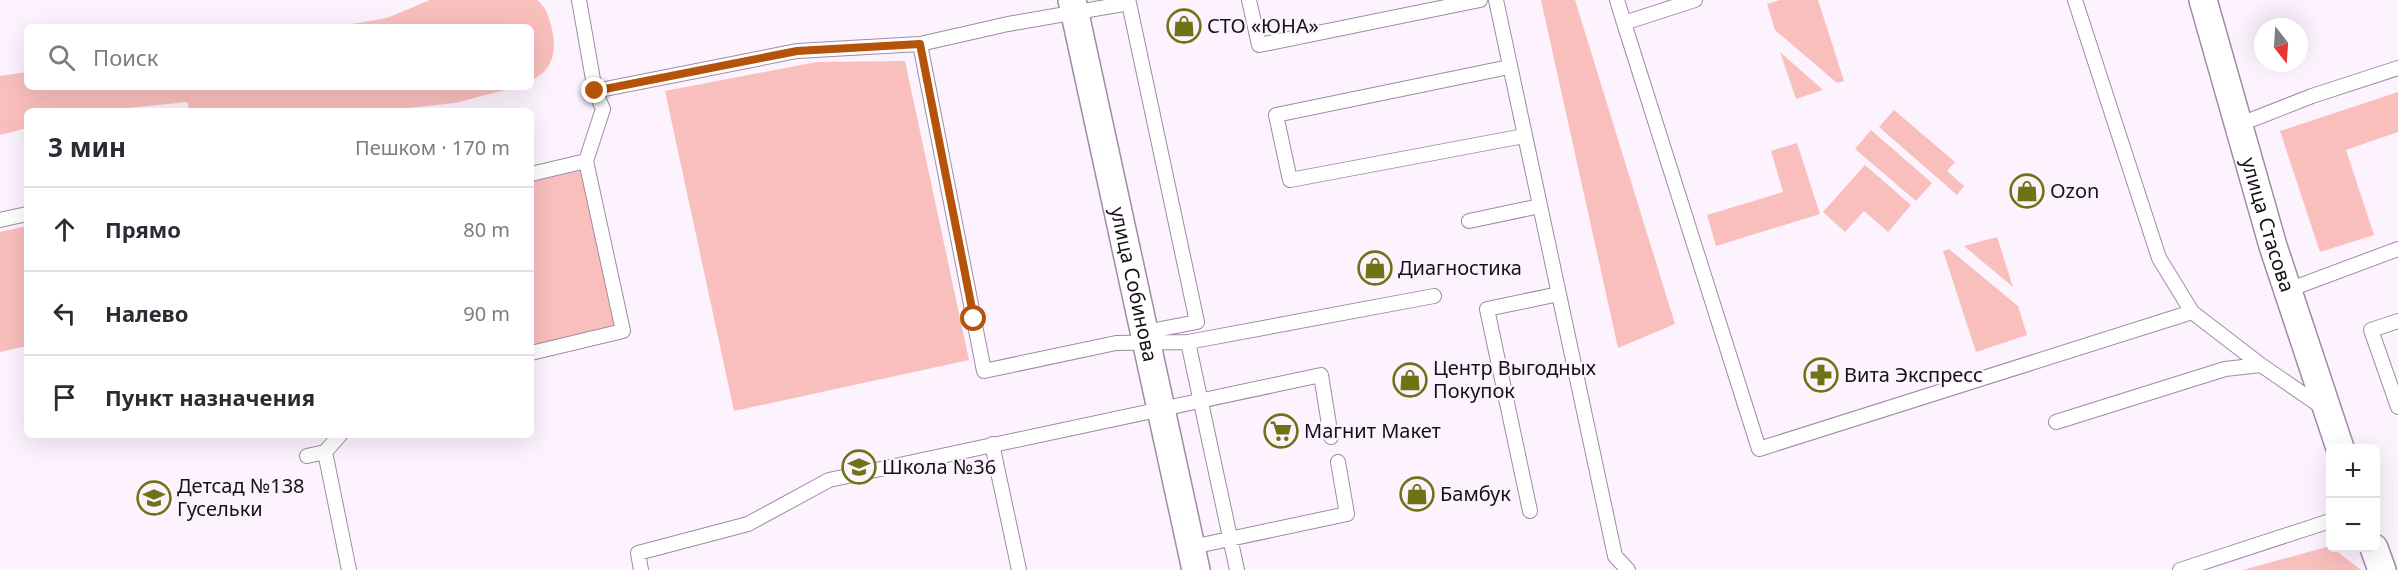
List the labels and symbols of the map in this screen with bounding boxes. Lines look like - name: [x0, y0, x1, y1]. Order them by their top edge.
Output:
- shop icon: СТО «ЮНА»: [1166, 8, 1202, 44]
- place label: СТО «ЮНА»: [1207, 12, 1319, 39]
- north arrow: [2254, 18, 2308, 72]
- route end: [581, 77, 607, 103]
- street label: улица Стасова: [2235, 154, 2301, 295]
- shop icon: Ozon: [2009, 173, 2045, 209]
- place label: Ozon: [2050, 177, 2099, 204]
- street label: улица Собинова: [1104, 204, 1164, 364]
- shop icon: Диагностика: [1357, 250, 1393, 286]
- place label: Диагностика: [1398, 254, 1522, 281]
- route start: [960, 305, 986, 331]
- place label: Центр Выгодных Покупок: [1433, 354, 1597, 404]
- pharmacy icon: Вита Экспресс: [1803, 357, 1839, 393]
- place label: Вита Экспресс: [1844, 361, 1983, 388]
- shop icon: Центр Выгодных Покупок: [1392, 362, 1428, 398]
- supermarket icon: Магнит Макет: [1263, 413, 1299, 449]
- place label: Магнит Макет: [1304, 417, 1441, 444]
- school or university icon: Школа №36: [841, 449, 877, 485]
- place label: Школа №36: [882, 453, 996, 480]
- place label: Детсад №138 Гусельки: [177, 472, 305, 522]
- shop icon: Бамбук: [1399, 476, 1435, 512]
- school or university icon: Детсад №138 Гусельки: [136, 480, 172, 516]
- place label: Бамбук: [1440, 480, 1511, 507]

